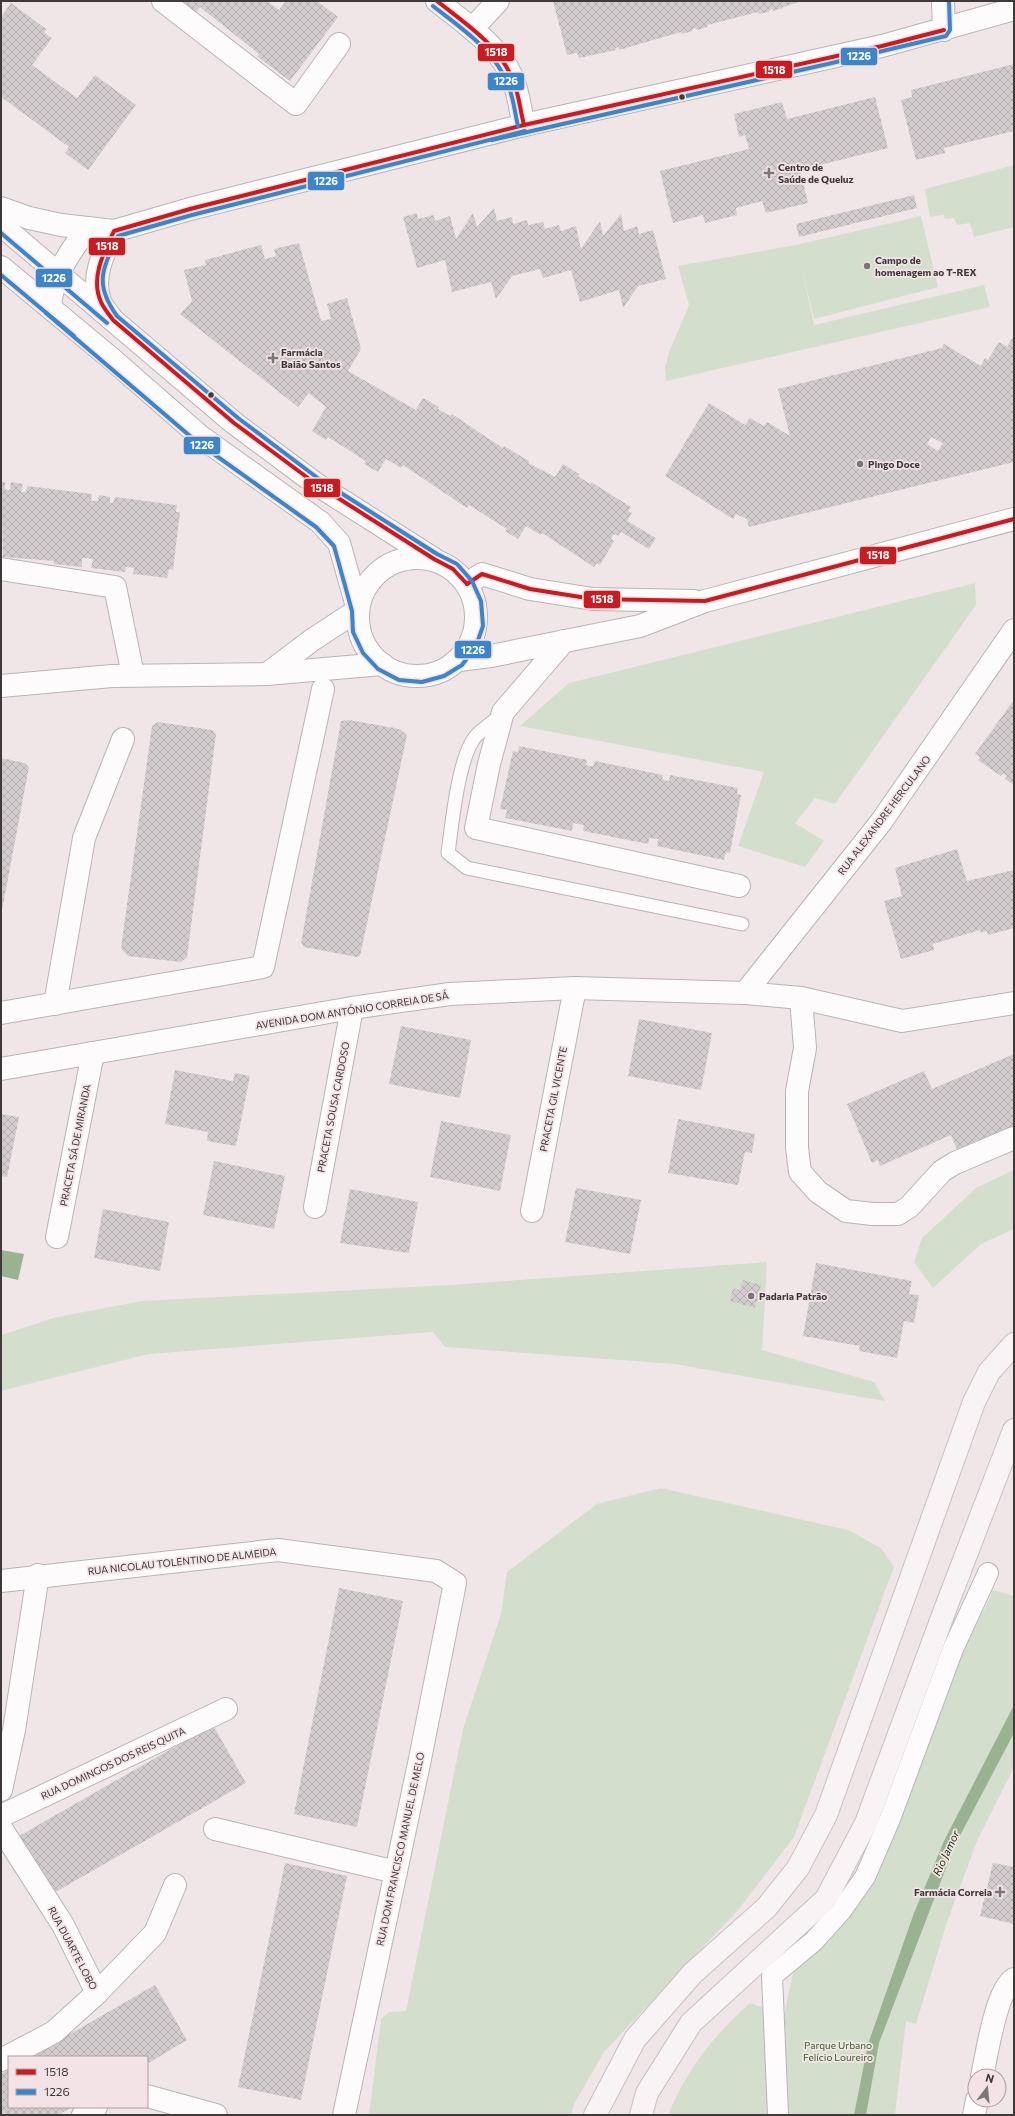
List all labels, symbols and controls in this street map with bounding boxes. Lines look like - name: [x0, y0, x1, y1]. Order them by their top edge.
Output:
- line badge: 1518: [477, 43, 515, 62]
- text: 1518: [484, 45, 508, 58]
- line badge: 1226: [840, 47, 878, 66]
- text: 1226: [847, 49, 871, 62]
- line badge: 1518: [755, 60, 793, 79]
- text: 1518: [762, 63, 786, 76]
- line badge: 1226: [487, 72, 525, 91]
- text: 1226: [494, 74, 518, 87]
- unlabelled marker: [677, 92, 687, 102]
- place label: Centro de Saúde de Queluz: [778, 161, 854, 185]
- marker: Centro de Saúde de Queluz: [763, 167, 775, 179]
- line badge: 1226: [307, 171, 345, 191]
- text: 1226: [314, 174, 338, 187]
- line badge: 1518: [88, 237, 126, 256]
- text: 1518: [95, 239, 119, 252]
- place label: Campo de homenagem ao T-REX: [875, 254, 977, 278]
- marker: Campo de homenagem ao T-REX: [862, 261, 872, 271]
- line badge: 1226: [35, 268, 73, 288]
- text: 1226: [42, 271, 66, 284]
- place label: Farmácia Baião Santos: [281, 346, 341, 370]
- marker: Farmácia Baião Santos: [268, 353, 278, 363]
- unlabelled marker: [206, 390, 216, 400]
- line badge: 1226: [183, 436, 221, 455]
- text: 1226: [190, 438, 214, 451]
- place label: Pingo Doce: [868, 458, 920, 470]
- marker: Pingo Doce: [855, 459, 865, 469]
- line badge: 1518: [303, 478, 341, 498]
- text: 1518: [310, 481, 334, 494]
- line badge: 1518: [859, 546, 897, 565]
- text: 1518: [866, 548, 890, 561]
- line badge: 1518: [583, 590, 621, 609]
- text: 1518: [590, 592, 614, 605]
- line badge: 1226: [454, 640, 492, 659]
- text: 1226: [461, 643, 485, 656]
- street label: RUA ALEXANDRE HERCULANO: [835, 753, 933, 877]
- street label: AVENIDA DOM ANTÓNIO CORREIA DE SÁ: [255, 989, 449, 1031]
- street label: PRACETA SOUSA CARDOSO: [314, 1041, 352, 1173]
- street label: PRACETA GIL VICENTE: [537, 1045, 569, 1153]
- street label: PRACETA SÁ DE MIRANDA: [57, 1083, 93, 1207]
- place label: Padaria Patrão: [759, 1290, 827, 1302]
- marker: Padaria Patrão: [746, 1291, 756, 1301]
- street label: RUA NICOLAU TOLENTINO DE ALMEIDA: [87, 1545, 277, 1577]
- street label: RUA DOMINGOS DOS REIS QUITA: [39, 1724, 187, 1802]
- street label: RUA DOM FRANCISCO MANUEL DE MELO: [374, 1751, 426, 1947]
- water label: Rio Jamor: [929, 1828, 963, 1878]
- place label: Farmácia Correia: [914, 1886, 992, 1898]
- marker: Farmácia Correia: [995, 1887, 1005, 1897]
- street label: RUA DUARTE LOBO: [46, 1904, 100, 1992]
- park label: Parque Urbano Felício Loureiro: [803, 2039, 873, 2063]
- legend: [8, 2056, 148, 2108]
- text: 1518: [44, 2064, 68, 2078]
- north arrow: [967, 2068, 1007, 2108]
- text: N: [984, 2071, 996, 2085]
- text: 1226: [44, 2084, 70, 2098]

